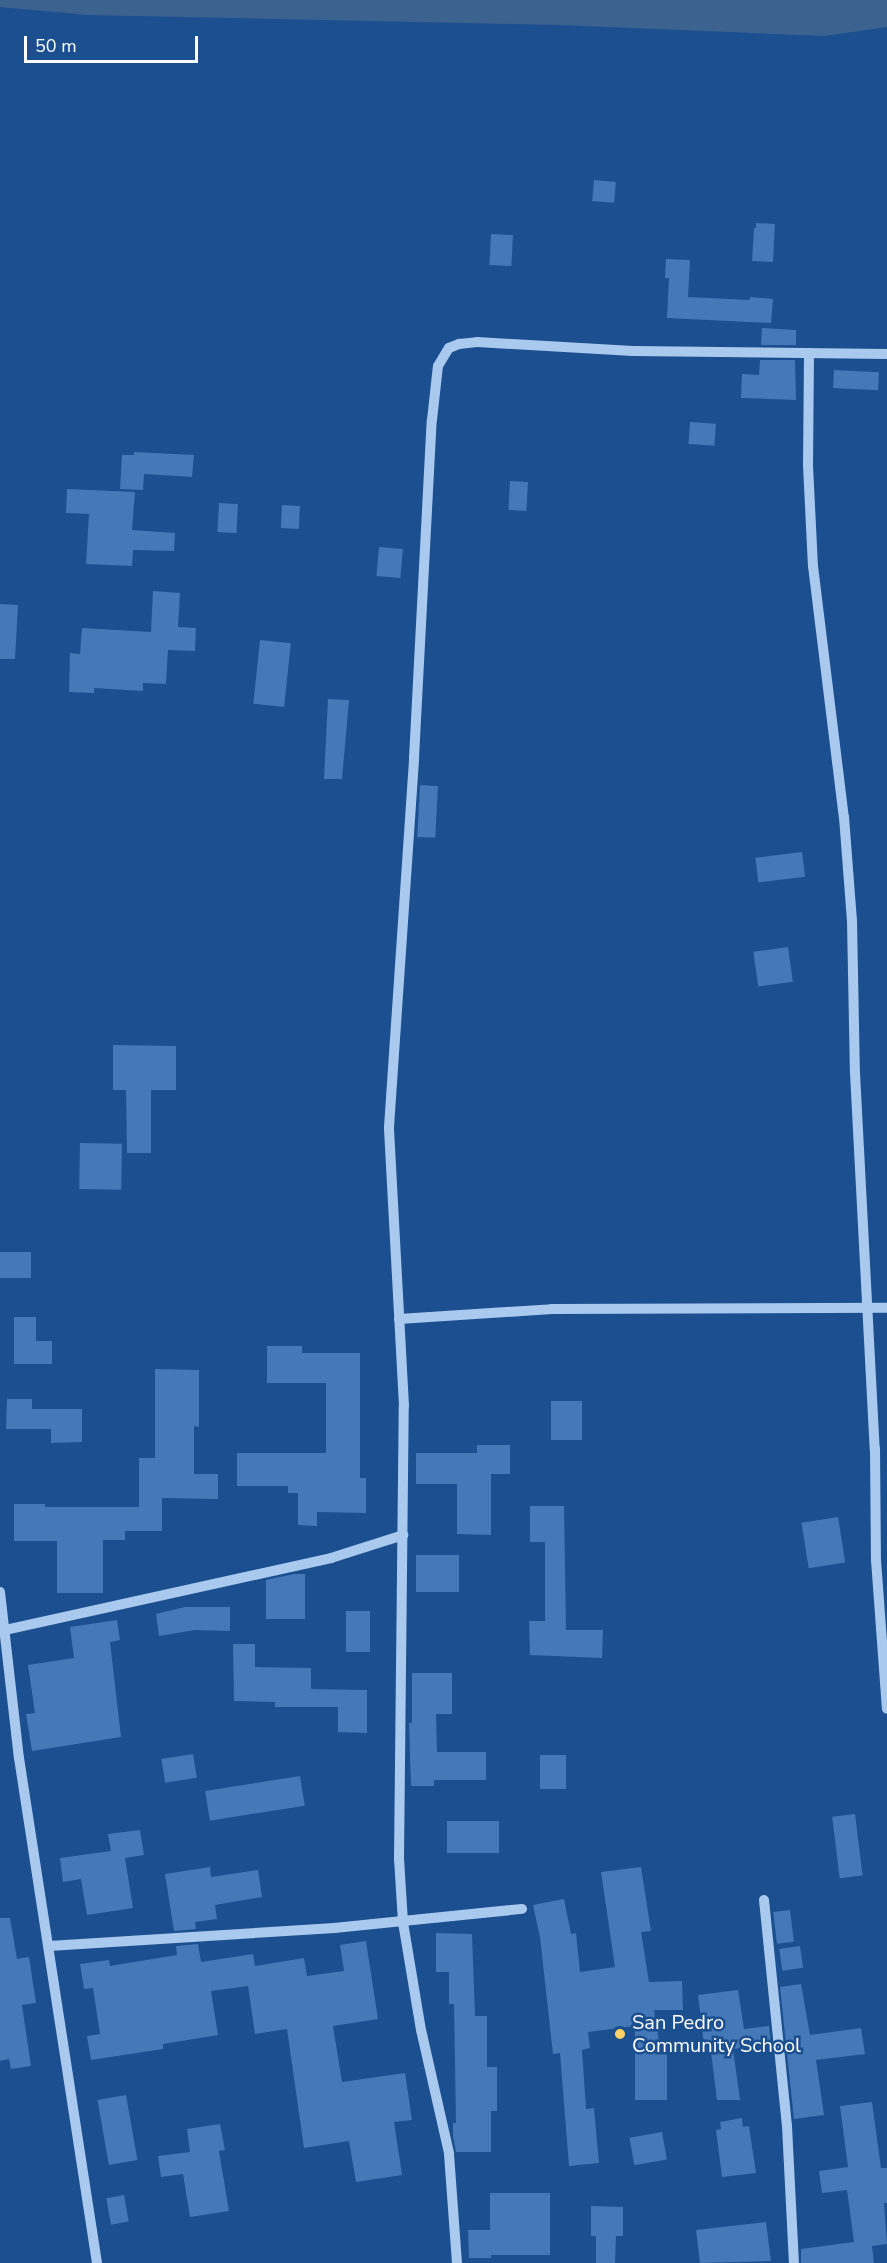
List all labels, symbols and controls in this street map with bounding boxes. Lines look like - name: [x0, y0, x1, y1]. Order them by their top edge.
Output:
- scale bar: [27, 24, 201, 62]
- text: 50 m: [35, 34, 77, 58]
- place label: San Pedro Community School: [632, 2010, 801, 2057]
- marker: San Pedro Community School: [613, 2027, 627, 2041]

